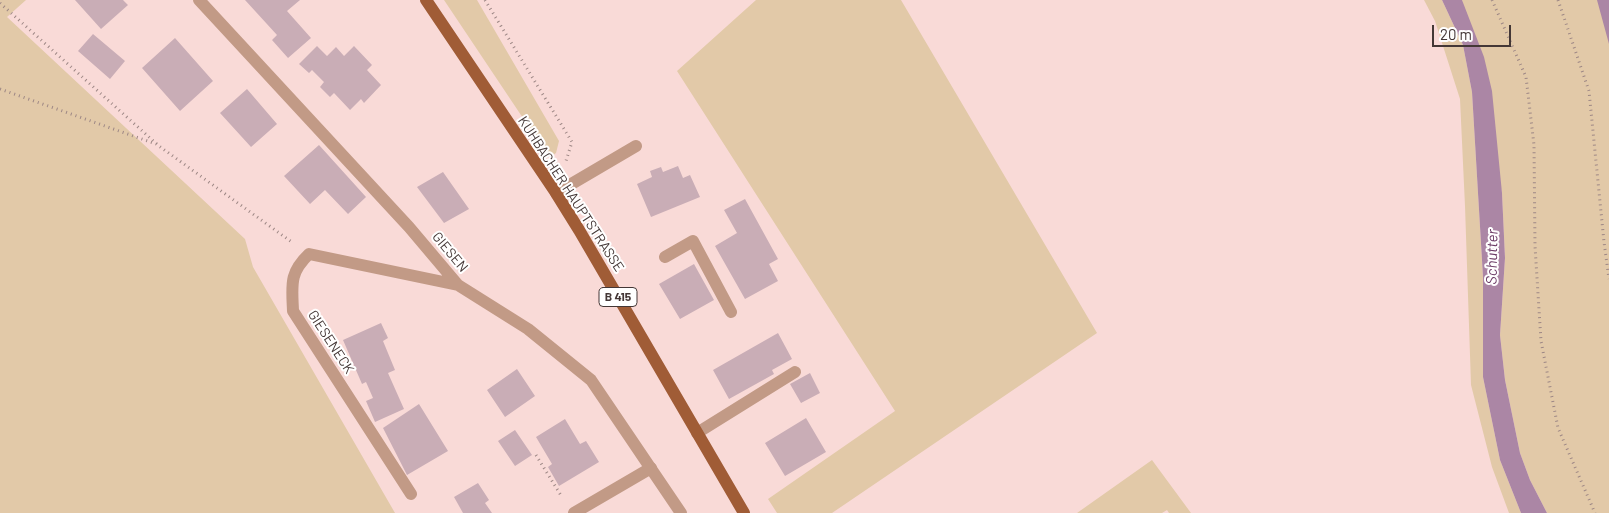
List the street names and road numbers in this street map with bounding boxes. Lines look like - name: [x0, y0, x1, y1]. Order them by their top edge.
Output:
- street label: KUHBACHER HAUPTSTRASSE: [514, 113, 628, 275]
- street label: GIESEN: [429, 229, 471, 275]
- road number: B 415: [599, 288, 637, 306]
- street label: GIESENECK: [304, 307, 358, 377]

